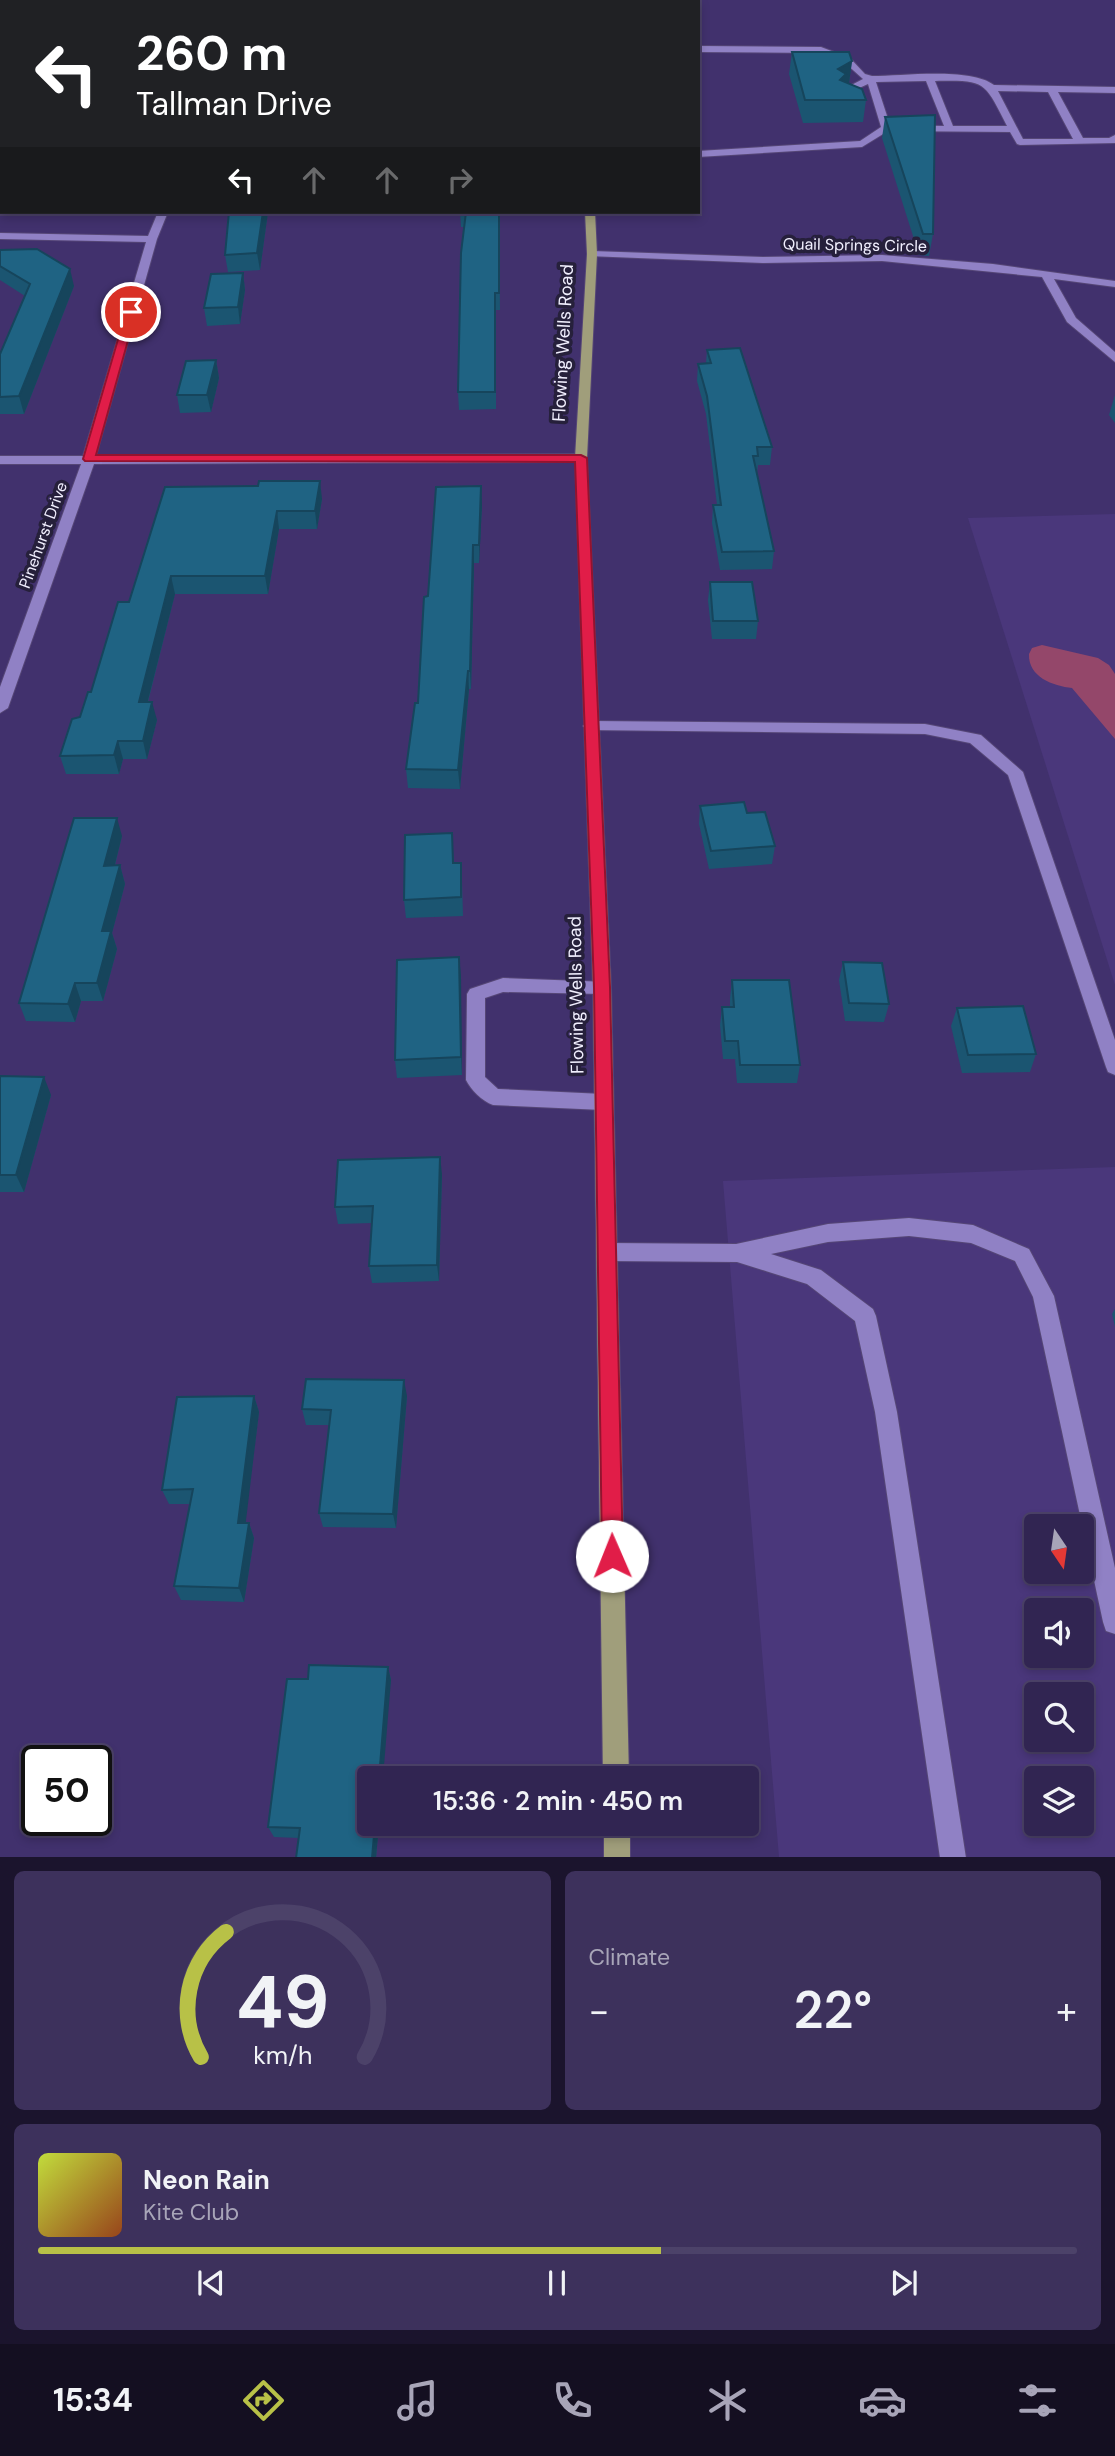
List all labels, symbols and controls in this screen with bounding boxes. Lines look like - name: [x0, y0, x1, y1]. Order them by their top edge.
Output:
- text: 260 m: [136, 21, 287, 85]
- icon: left: [21, 28, 112, 119]
- text: Tallman Drive: [136, 83, 332, 125]
- icon: left: [222, 161, 260, 199]
- icon: ahead: [295, 161, 333, 199]
- icon: ahead: [368, 161, 406, 199]
- icon: right: [441, 161, 479, 199]
- street label: Quail Springs Circle: [783, 233, 927, 257]
- street label: Flowing Wells Road: [547, 264, 579, 422]
- pin: [101, 282, 161, 342]
- icon: arrive: [112, 293, 150, 331]
- street label: Pinehurst Drive: [14, 479, 72, 591]
- street label: Flowing Wells Road: [563, 916, 589, 1074]
- north arrow: [1024, 1514, 1094, 1584]
- map controls: [1024, 1514, 1094, 1836]
- position arrow: [575, 1519, 649, 1593]
- button: sound: [1024, 1598, 1094, 1668]
- button: search: [1024, 1682, 1094, 1752]
- speed limit sign: 50: [21, 1745, 112, 1836]
- button: layers: [1024, 1766, 1094, 1836]
- text: 15:36 · 2 min · 450 m: [433, 1784, 683, 1818]
- text: Climate: [589, 1942, 670, 1972]
- text: 49: [235, 1955, 329, 2050]
- text: 22°: [793, 1976, 872, 2044]
- text: −: [589, 1986, 609, 2036]
- text: +: [1056, 1986, 1077, 2036]
- text: km/h: [253, 2038, 312, 2071]
- text: Neon Rain: [143, 2163, 270, 2197]
- text: Kite Club: [143, 2197, 239, 2227]
- icon: previous: [192, 2264, 230, 2302]
- icon: pause: [538, 2264, 576, 2302]
- icon: next: [885, 2264, 923, 2302]
- icon: directions: [239, 2376, 288, 2425]
- icon: music: [393, 2376, 442, 2425]
- icon: phone: [548, 2376, 597, 2425]
- icon: climate: [703, 2376, 752, 2425]
- icon: car: [858, 2376, 907, 2425]
- icon: filters: [1013, 2376, 1062, 2425]
- text: 15:34: [53, 2379, 133, 2421]

